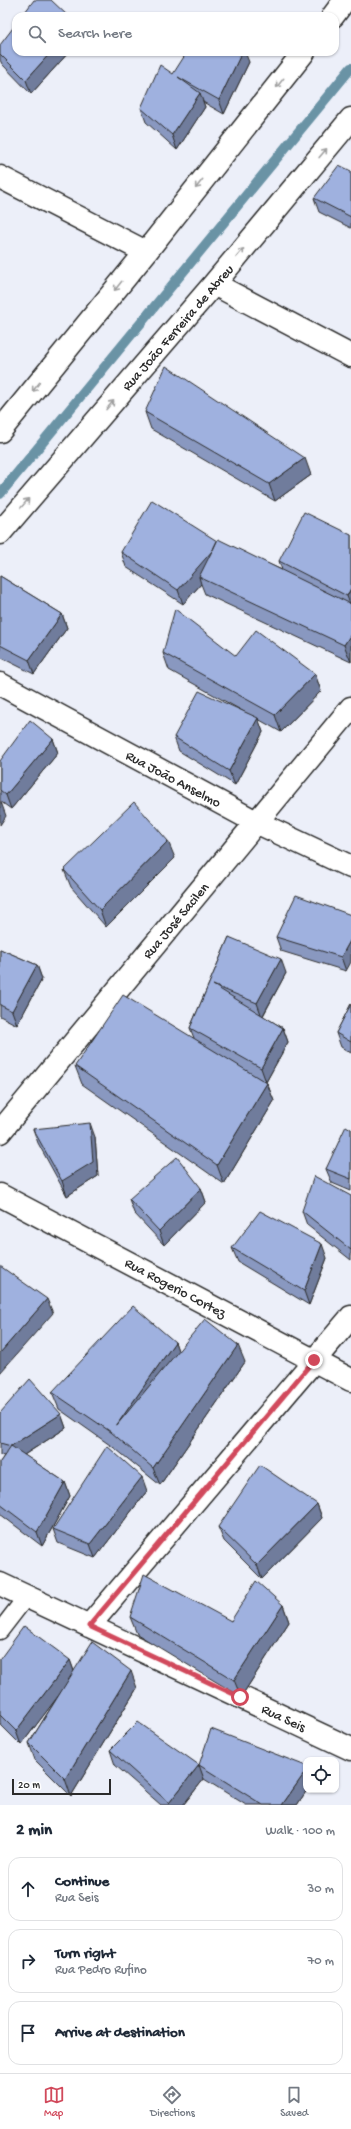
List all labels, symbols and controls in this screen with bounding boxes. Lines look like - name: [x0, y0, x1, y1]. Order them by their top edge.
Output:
- search box: [12, 12, 339, 56]
- icon: search: [26, 23, 48, 45]
- text: Search here: [58, 25, 132, 43]
- one-way arrow: [276, 77, 284, 88]
- one-way arrow: [319, 147, 328, 158]
- one-way arrow: [195, 179, 204, 190]
- one-way arrow: [236, 247, 245, 258]
- street label: Rua João Ferreira de Abreu: [119, 262, 239, 395]
- one-way arrow: [114, 281, 123, 291]
- one-way arrow: [32, 381, 41, 392]
- one-way arrow: [106, 400, 115, 410]
- one-way arrow: [21, 498, 30, 509]
- street label: Rua João Anselmo: [122, 748, 223, 813]
- street label: Rua José Sacilen: [140, 880, 214, 963]
- street label: Rua Rogerio Cortez: [121, 1255, 229, 1323]
- route end: [305, 1351, 323, 1369]
- route start: [231, 1688, 249, 1706]
- street label: Rua Seis: [258, 1702, 309, 1737]
- map controls: [303, 1757, 339, 1793]
- button: locate: [303, 1757, 339, 1793]
- scale bar: [12, 1777, 111, 1796]
- text: 20 m: [18, 1780, 40, 1792]
- text: 2 min: [16, 1821, 52, 1841]
- text: Walk · 100 m: [266, 1824, 335, 1839]
- text: Continue: [55, 1873, 109, 1891]
- icon: ahead: [17, 1878, 39, 1900]
- text: 30 m: [308, 1882, 334, 1897]
- text: Rua Seis: [55, 1891, 99, 1906]
- text: Turn right: [55, 1945, 115, 1963]
- icon: right: [17, 1950, 39, 1972]
- text: 70 m: [308, 1954, 334, 1969]
- text: Rua Pedro Rufino: [55, 1963, 147, 1978]
- icon: arrive: [17, 2022, 39, 2044]
- text: Arrive at destination: [55, 2024, 185, 2042]
- tab: Map: [43, 2084, 65, 2120]
- tab: Directions: [150, 2084, 195, 2120]
- tab: Saved: [280, 2084, 308, 2120]

